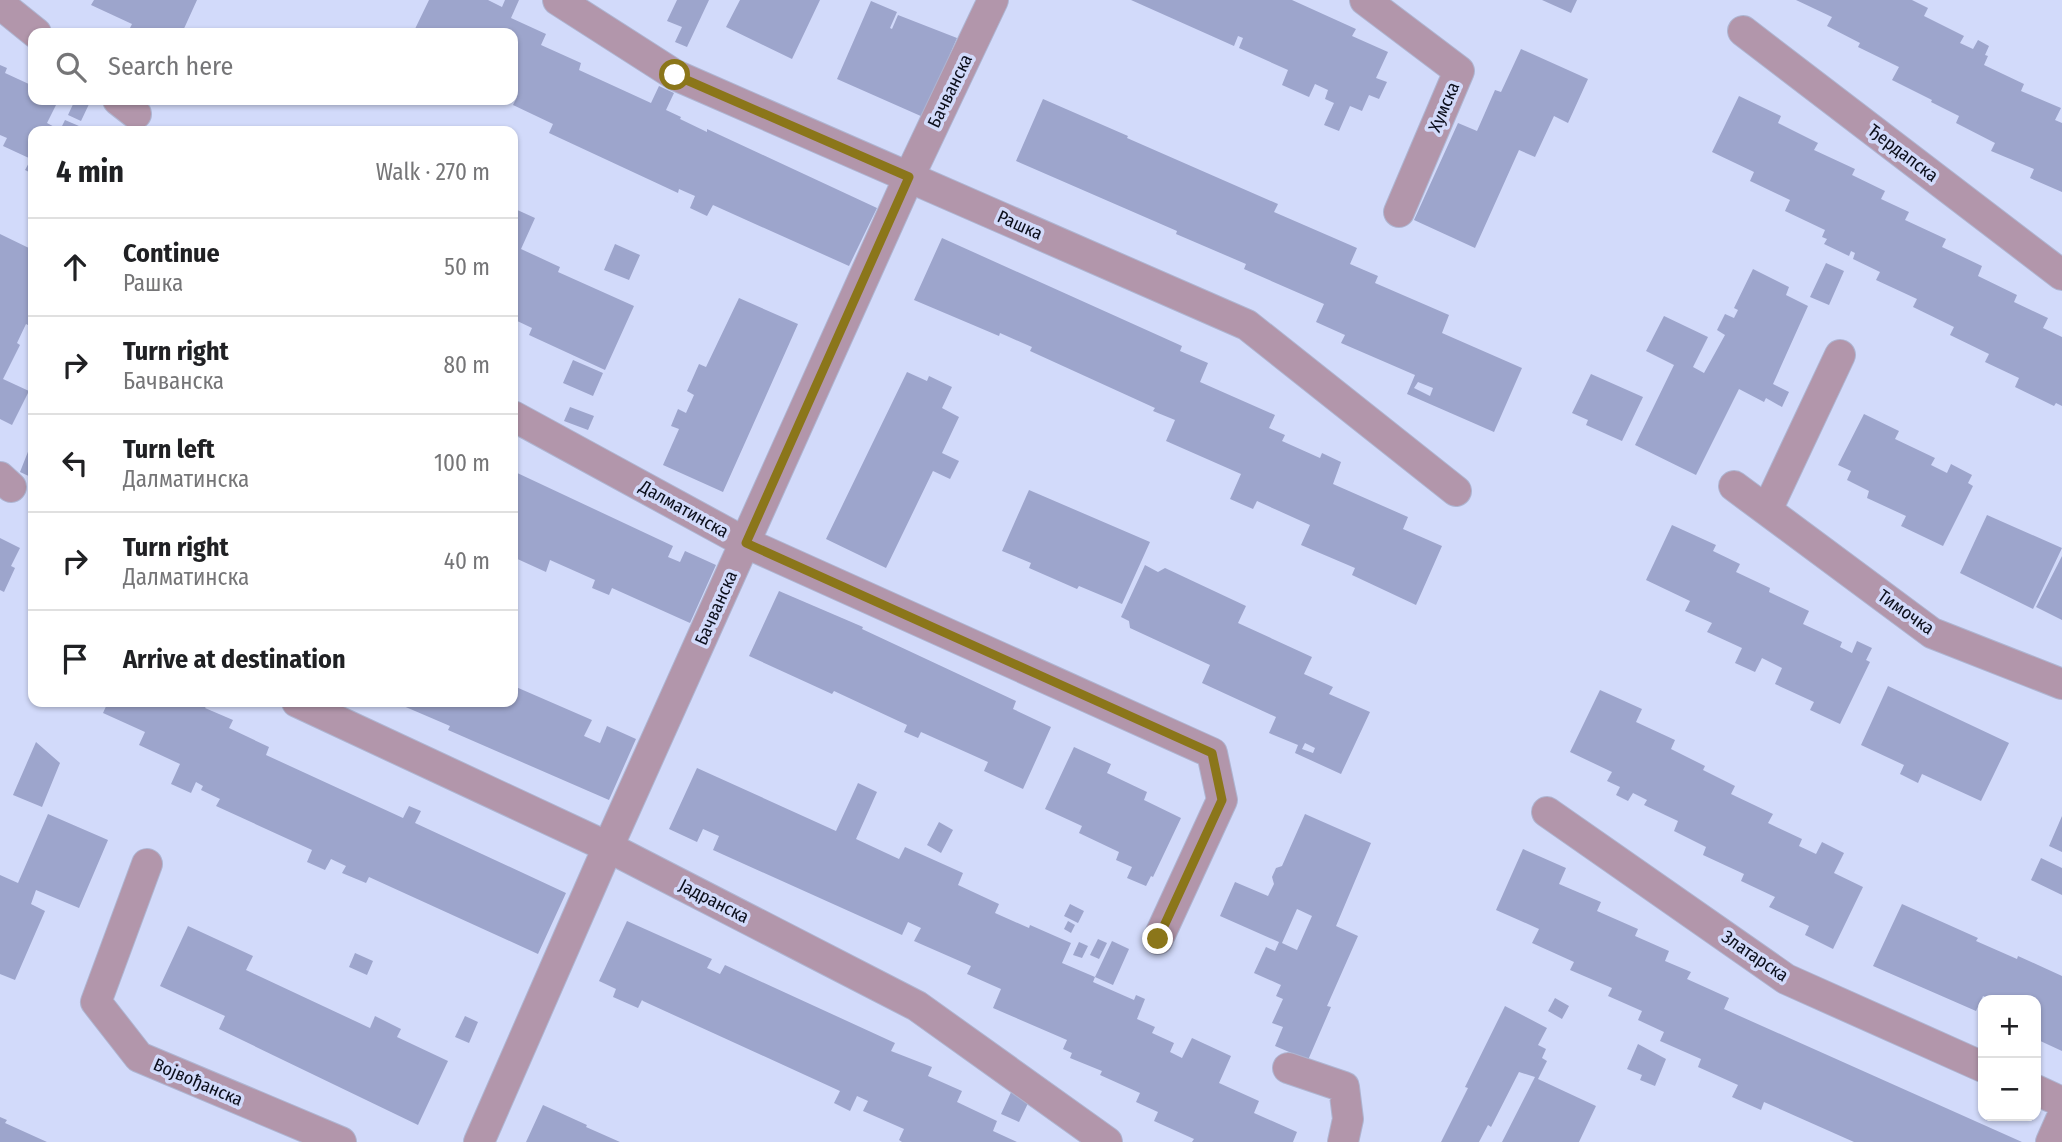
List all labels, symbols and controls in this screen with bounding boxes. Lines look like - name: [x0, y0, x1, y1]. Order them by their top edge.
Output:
- search box: [28, 28, 518, 105]
- icon: search: [52, 48, 90, 86]
- street label: Бачванска: [923, 50, 977, 131]
- text: Search here: [108, 51, 233, 82]
- route start: [659, 59, 690, 90]
- street label: Хумска: [1424, 79, 1464, 135]
- street label: Ђердапска: [1864, 120, 1943, 187]
- text: 4 min: [56, 154, 124, 190]
- text: Walk · 270 m: [376, 158, 490, 186]
- street label: Рашка: [994, 205, 1046, 245]
- text: Continue: [123, 238, 220, 269]
- icon: ahead: [56, 248, 94, 286]
- text: 50 m: [444, 253, 490, 281]
- text: Рашка: [123, 269, 183, 297]
- text: Turn right: [123, 336, 229, 367]
- icon: right: [56, 346, 94, 384]
- text: 80 m: [443, 351, 490, 379]
- text: Бачванска: [123, 367, 224, 395]
- text: Turn left: [123, 434, 215, 465]
- icon: left: [56, 444, 94, 482]
- text: 100 m: [434, 449, 490, 477]
- text: Далматинска: [123, 465, 249, 493]
- street label: Далматинска: [635, 475, 733, 543]
- text: Turn right: [123, 532, 229, 563]
- icon: right: [56, 542, 94, 580]
- text: 40 m: [444, 547, 490, 575]
- text: Далматинска: [123, 563, 249, 591]
- street label: Бачванска: [690, 567, 742, 649]
- street label: Тимочка: [1874, 585, 1939, 639]
- icon: arrive: [56, 640, 94, 678]
- text: Arrive at destination: [123, 644, 346, 675]
- street label: Јадранска: [675, 874, 753, 928]
- route end: [1142, 923, 1173, 954]
- street label: Златарска: [1717, 926, 1793, 986]
- map controls: [1978, 995, 2041, 1121]
- button: +: [1978, 995, 2041, 1058]
- street label: Војвођанска: [150, 1053, 246, 1111]
- button: −: [1978, 1058, 2041, 1121]

